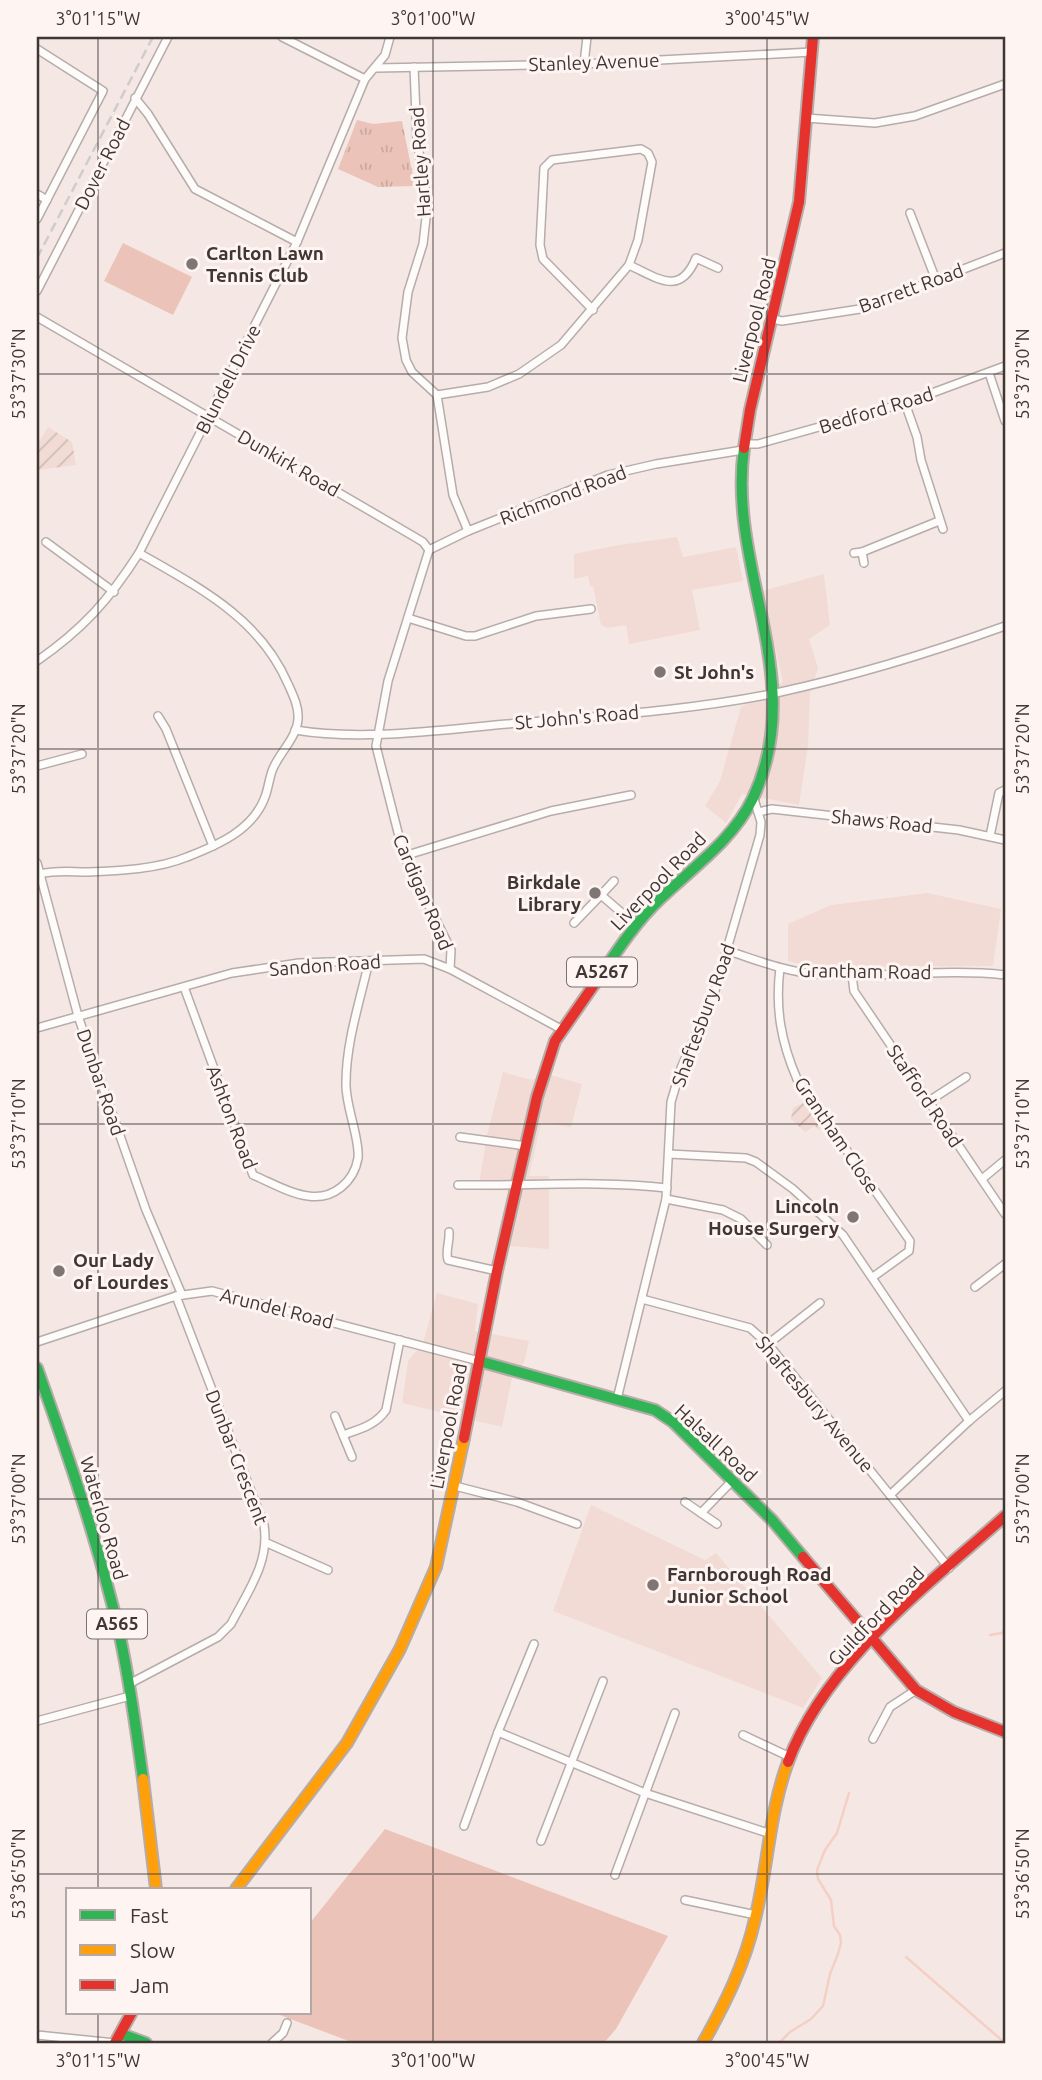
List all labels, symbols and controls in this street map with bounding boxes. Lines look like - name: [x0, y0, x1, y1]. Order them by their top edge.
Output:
- text: 3°01'15"W: [56, 8, 141, 28]
- text: 3°01'00"W: [391, 8, 476, 28]
- text: 3°00'45"W: [725, 8, 810, 28]
- street label: Stanley Avenue: [528, 49, 660, 75]
- street label: Hartley Road: [405, 106, 435, 218]
- street label: Dover Road: [70, 115, 134, 213]
- place label: Carlton Lawn Tennis Club: [206, 242, 324, 286]
- street label: Liverpool Road: [728, 255, 780, 385]
- marker: Carlton Lawn Tennis Club: [184, 256, 200, 272]
- street label: Barrett Road: [856, 259, 966, 317]
- street label: Blundell Drive: [191, 321, 265, 437]
- text: 53°37'30"N: [8, 328, 28, 420]
- text: 53°37'30"N: [1012, 328, 1032, 420]
- street label: Bedford Road: [816, 382, 936, 438]
- street label: Dunkirk Road: [234, 425, 344, 501]
- street label: Richmond Road: [497, 461, 629, 529]
- place label: St John's: [674, 661, 754, 683]
- marker: St John's: [652, 664, 668, 680]
- street label: St John's Road: [514, 701, 640, 733]
- text: 53°37'20"N: [8, 703, 28, 795]
- text: 53°37'20"N: [1012, 703, 1032, 795]
- street label: Shaws Road: [830, 805, 934, 837]
- street label: Liverpool Road: [606, 827, 710, 935]
- street label: Cardigan Road: [389, 831, 457, 953]
- place label: Birkdale Library: [507, 871, 581, 915]
- marker: Birkdale Library: [587, 885, 603, 901]
- street label: Shaftesbury Road: [667, 940, 739, 1090]
- street label: Sandon Road: [268, 950, 382, 980]
- road number: A5267: [567, 958, 637, 987]
- street label: Grantham Road: [798, 959, 932, 983]
- street label: Dunbar Road: [72, 1026, 130, 1138]
- street label: Stafford Road: [883, 1040, 967, 1152]
- street label: Ashton Road: [202, 1062, 262, 1172]
- street label: Grantham Close: [790, 1073, 884, 1197]
- text: 53°37'10"N: [8, 1078, 28, 1170]
- text: 53°37'10"N: [1012, 1078, 1032, 1170]
- place label: Lincoln House Surgery: [708, 1195, 839, 1239]
- marker: Lincoln House Surgery: [845, 1209, 861, 1225]
- place label: Our Lady of Lourdes: [73, 1249, 169, 1293]
- marker: Our Lady of Lourdes: [51, 1263, 67, 1279]
- street label: Arundel Road: [218, 1283, 336, 1333]
- street label: Shaftesbury Avenue: [752, 1331, 878, 1477]
- street label: Liverpool Road: [425, 1361, 471, 1491]
- street label: Dunbar Crescent: [201, 1386, 273, 1528]
- street label: Halsall Road: [670, 1399, 762, 1487]
- text: 53°37'00"N: [8, 1453, 28, 1545]
- text: 53°37'00"N: [1012, 1453, 1032, 1545]
- street label: Waterloo Road: [76, 1454, 132, 1582]
- street label: Guildford Road: [823, 1562, 929, 1670]
- place label: Farnborough Road Junior School: [667, 1563, 831, 1607]
- marker: Farnborough Road Junior School: [645, 1577, 661, 1593]
- road number: A565: [87, 1610, 147, 1638]
- text: 53°36'50"N: [8, 1828, 28, 1920]
- text: 53°36'50"N: [1012, 1828, 1032, 1920]
- legend: [66, 1888, 312, 2014]
- text: Fast: [130, 1903, 168, 1927]
- text: Slow: [130, 1938, 175, 1962]
- text: Jam: [130, 1973, 169, 1997]
- text: 3°01'15"W: [56, 2050, 141, 2070]
- text: 3°01'00"W: [391, 2050, 476, 2070]
- text: 3°00'45"W: [725, 2050, 810, 2070]

